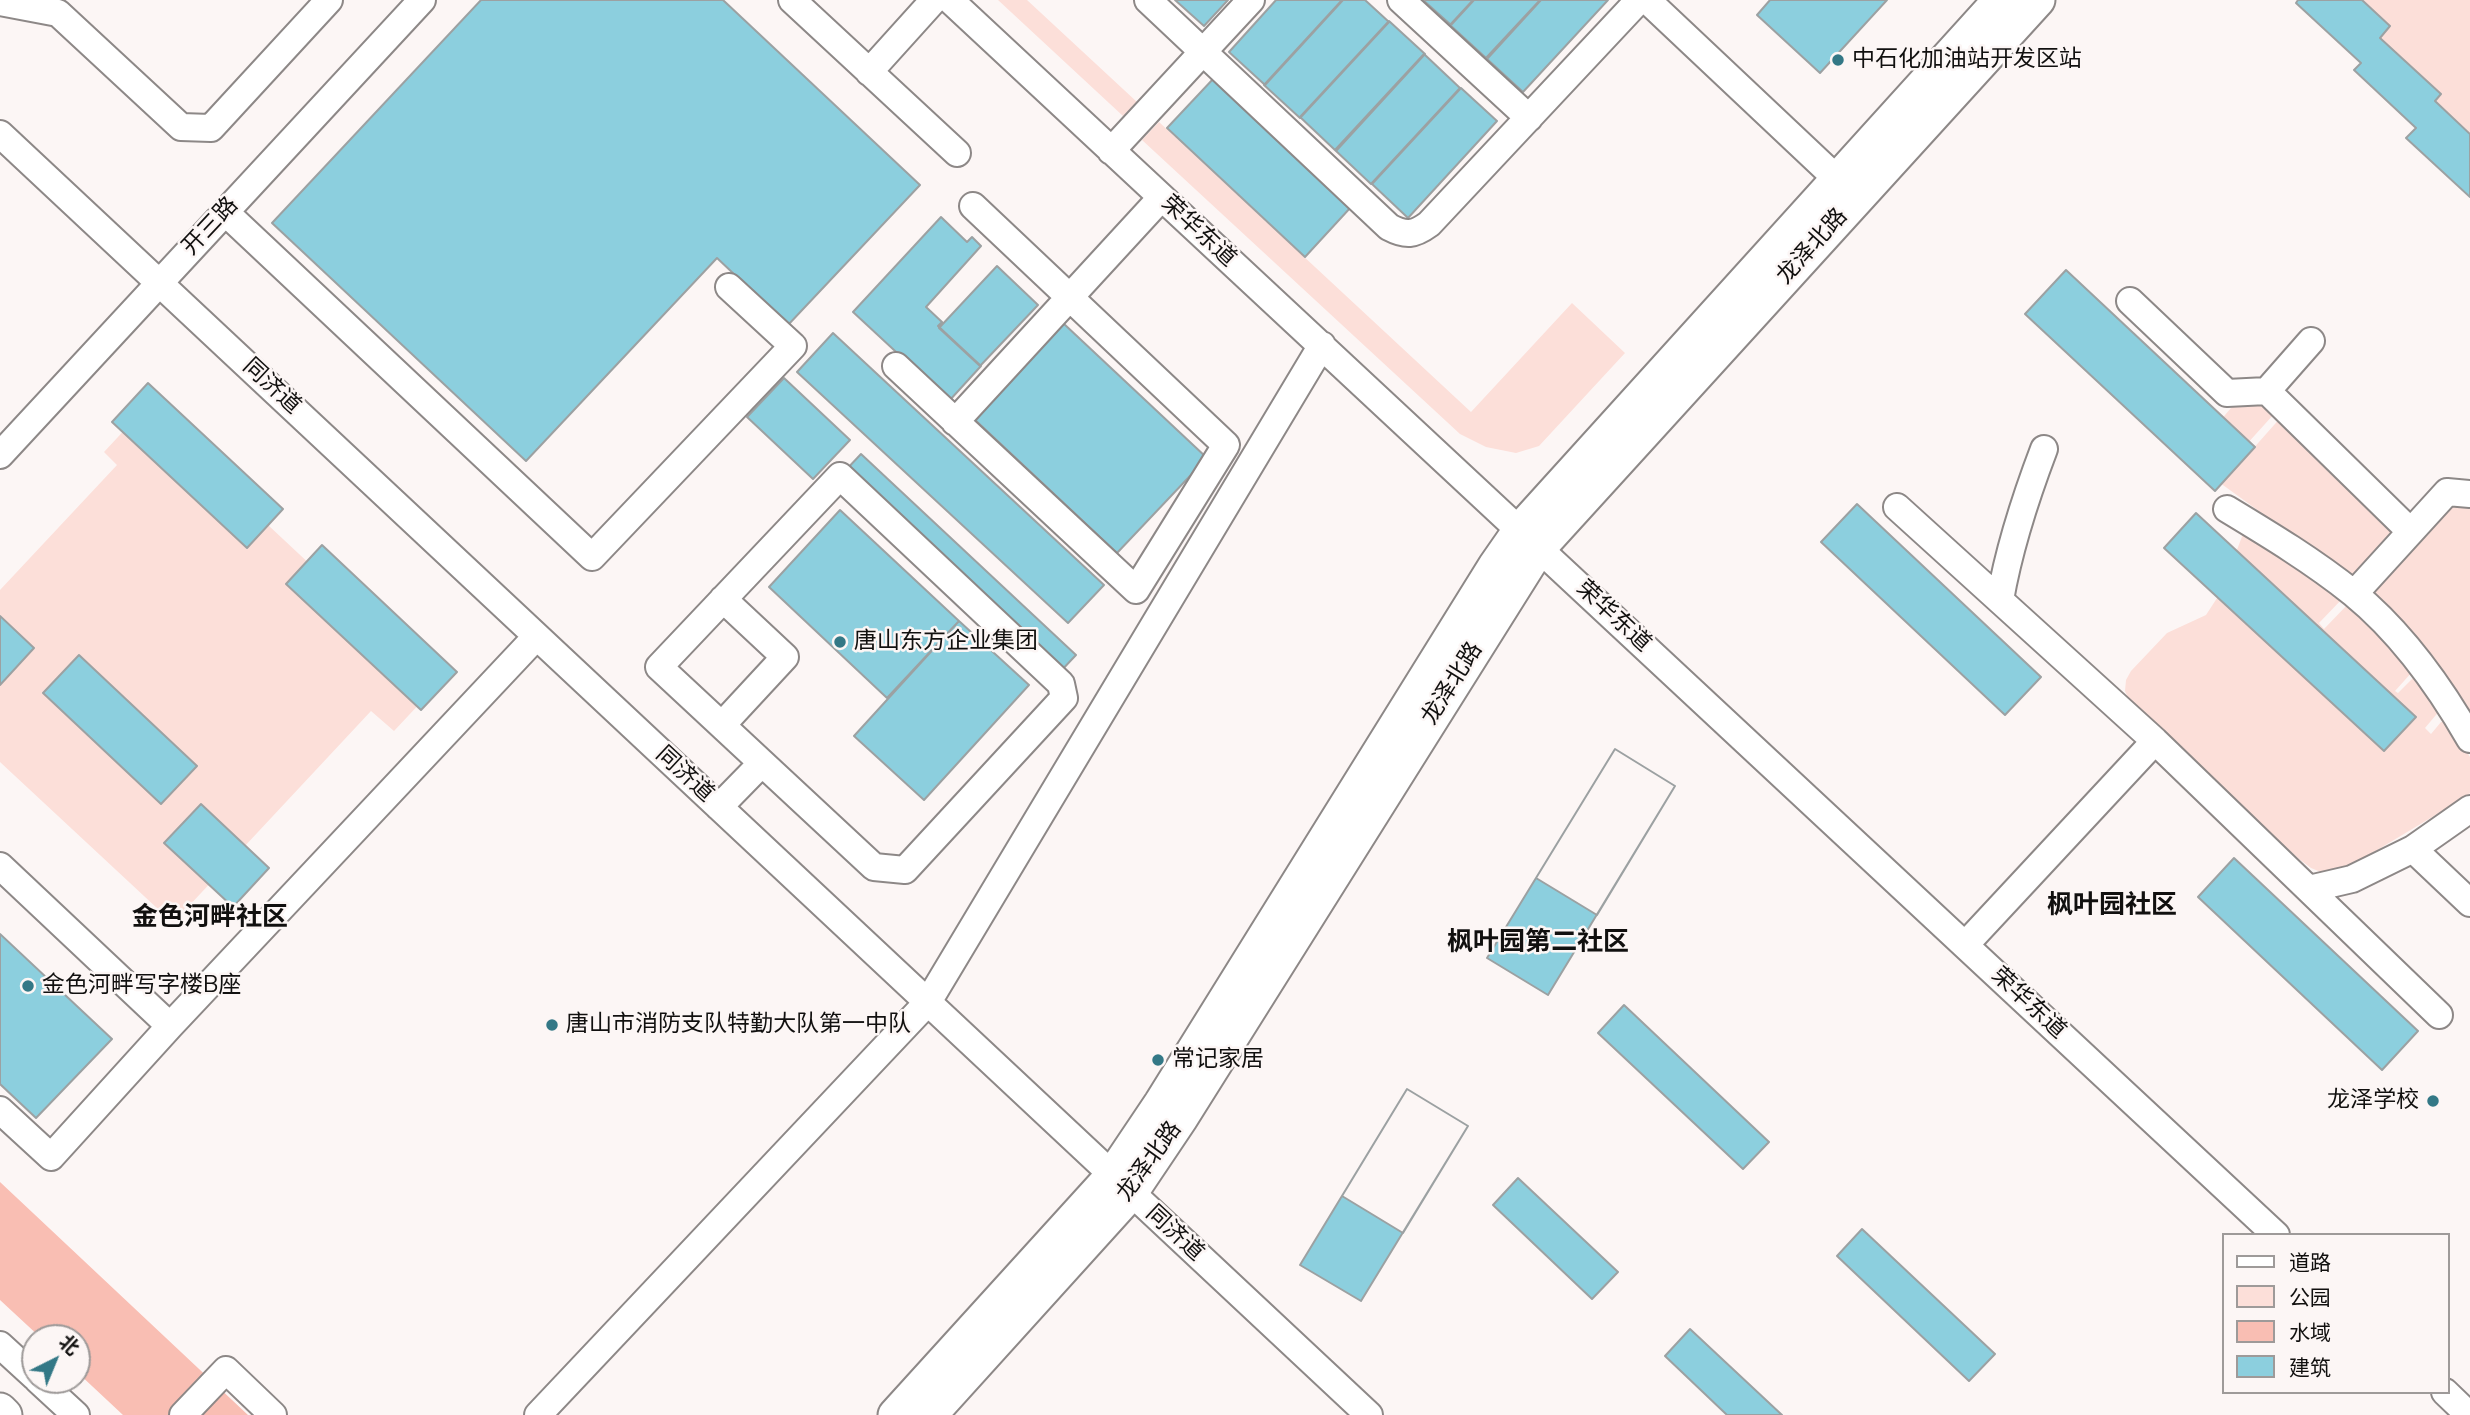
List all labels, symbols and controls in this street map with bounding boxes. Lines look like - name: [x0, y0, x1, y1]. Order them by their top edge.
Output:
- place label: 中石化加油站开发区站: [1852, 46, 2082, 74]
- marker: 中石化加油站开发区站: [1830, 52, 1846, 68]
- street label: 荣华东道: [1155, 191, 1241, 273]
- street label: 开三路: [177, 192, 245, 262]
- street label: 龙泽北路: [1772, 204, 1854, 290]
- street label: 同济道: [236, 353, 306, 421]
- street label: 荣华东道: [1570, 576, 1656, 658]
- place label: 唐山东方企业集团: [854, 628, 1038, 656]
- marker: 唐山东方企业集团: [832, 634, 848, 650]
- street label: 龙泽北路: [1417, 638, 1489, 730]
- street label: 同济道: [649, 741, 719, 809]
- district label: 枫叶园社区: [2047, 891, 2177, 923]
- district label: 金色河畔社区: [132, 903, 288, 935]
- district label: 枫叶园第二社区: [1447, 928, 1629, 960]
- street label: 荣华东道: [1985, 963, 2071, 1045]
- place label: 金色河畔写字楼B座: [42, 972, 242, 1000]
- marker: 金色河畔写字楼B座: [20, 978, 36, 994]
- place label: 唐山市消防支队特勤大队第一中队: [566, 1011, 911, 1039]
- marker: 唐山市消防支队特勤大队第一中队: [544, 1017, 560, 1033]
- place label: 常记家居: [1172, 1046, 1264, 1074]
- marker: 常记家居: [1150, 1052, 1166, 1068]
- place label: 龙泽学校: [2327, 1087, 2419, 1115]
- marker: 龙泽学校: [2425, 1093, 2441, 1109]
- street label: 龙泽北路: [1112, 1117, 1188, 1207]
- street label: 同济道: [1139, 1200, 1209, 1268]
- legend: [2222, 1233, 2449, 1394]
- text: 道路: [2289, 1249, 2331, 1277]
- text: 公园: [2289, 1284, 2331, 1312]
- text: 水域: [2289, 1319, 2331, 1347]
- north arrow: [21, 1324, 91, 1394]
- text: 北: [53, 1329, 85, 1361]
- text: 建筑: [2289, 1354, 2331, 1382]

